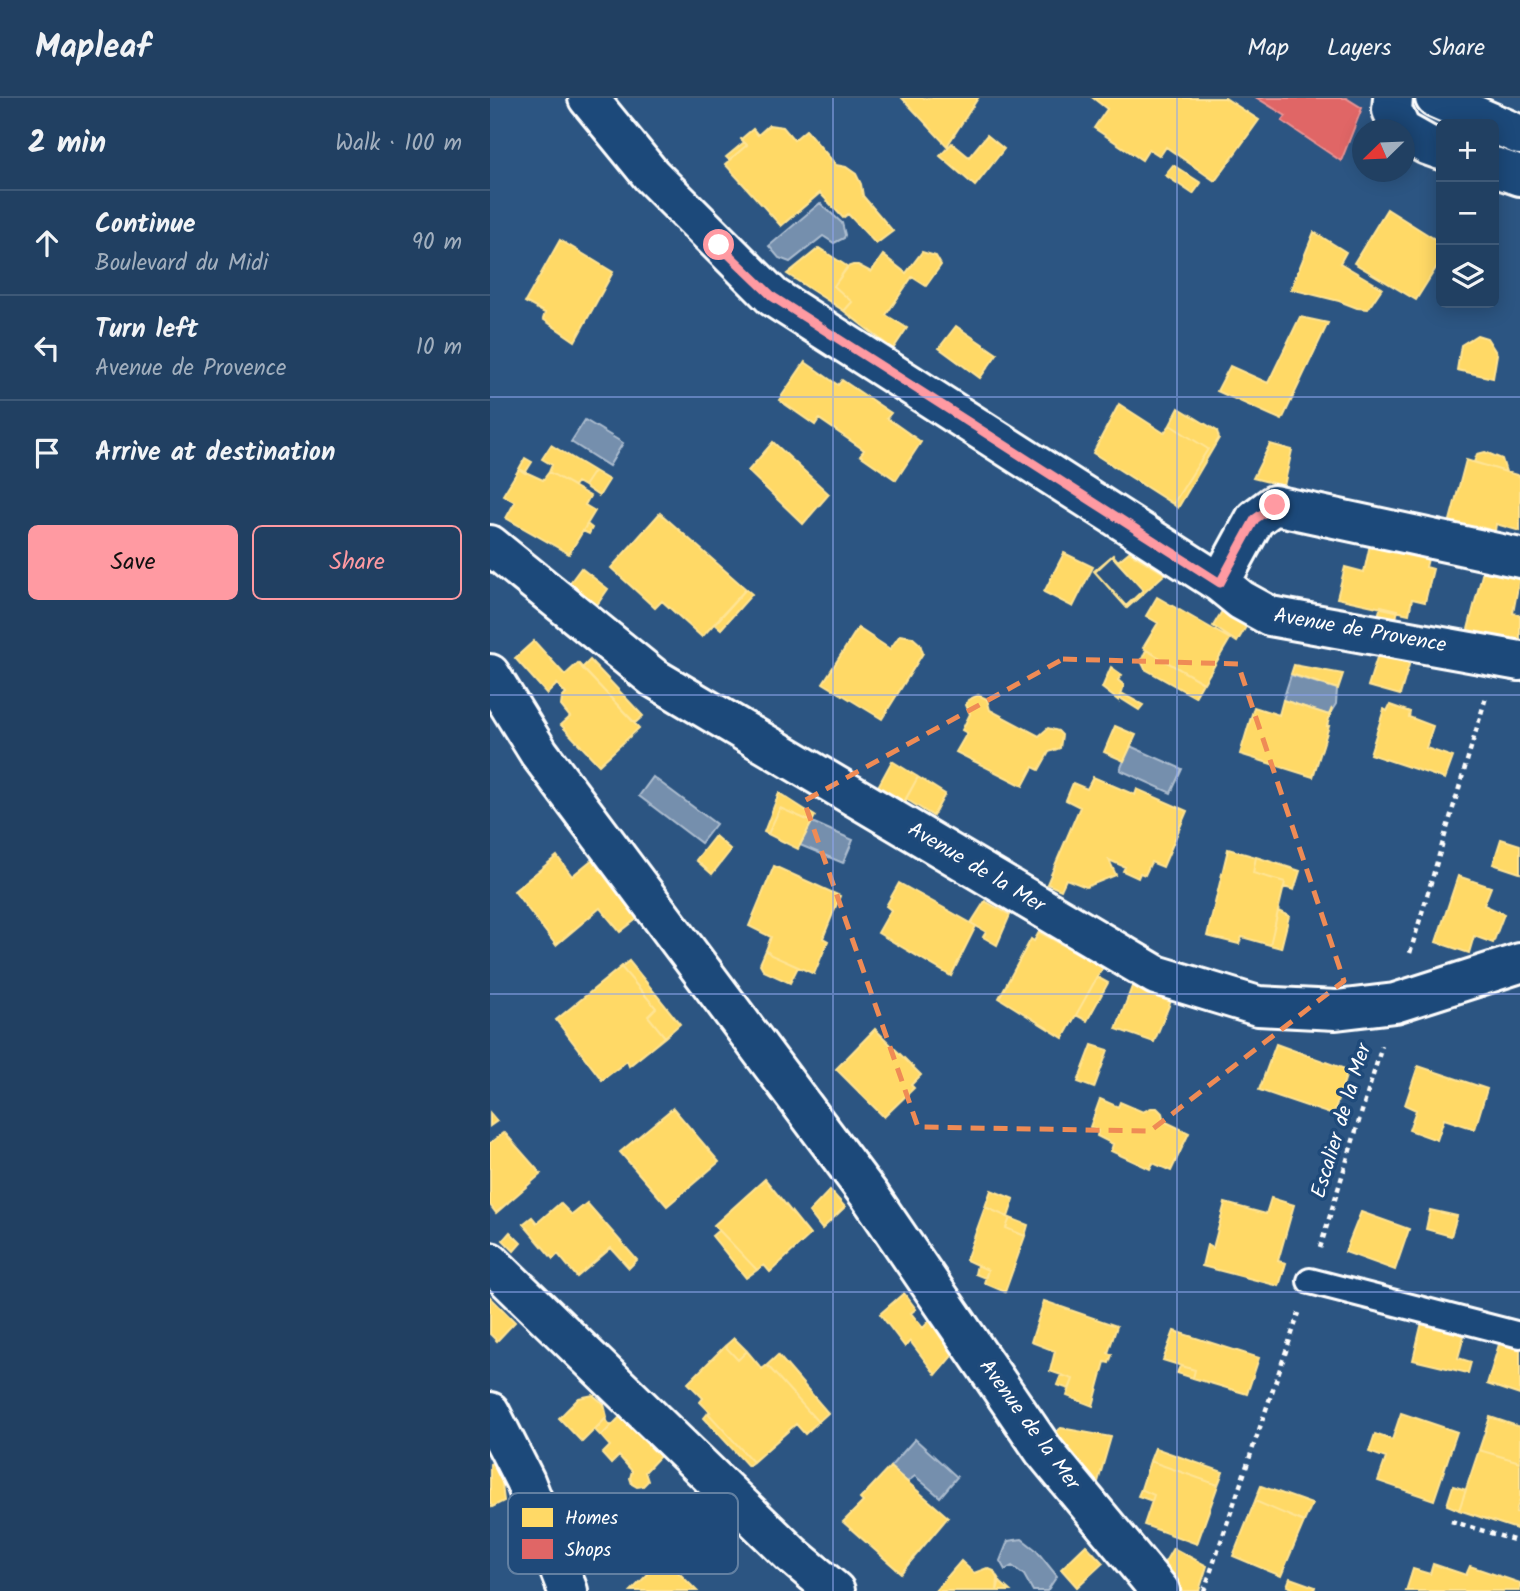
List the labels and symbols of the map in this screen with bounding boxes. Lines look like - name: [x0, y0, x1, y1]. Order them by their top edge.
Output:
- north arrow: [1352, 119, 1415, 182]
- route start: [703, 229, 734, 260]
- route end: [1259, 489, 1290, 520]
- street label: Avenue de Provence: [1271, 600, 1449, 663]
- street label: Avenue de la Mer: [901, 814, 1052, 923]
- street label: Escalier de la Mer: [1303, 1039, 1381, 1202]
- street label: Avenue de la Mer: [970, 1353, 1089, 1498]
- legend: [508, 1493, 738, 1574]
- text: Homes: [565, 1504, 618, 1534]
- text: Shops: [565, 1536, 611, 1566]

